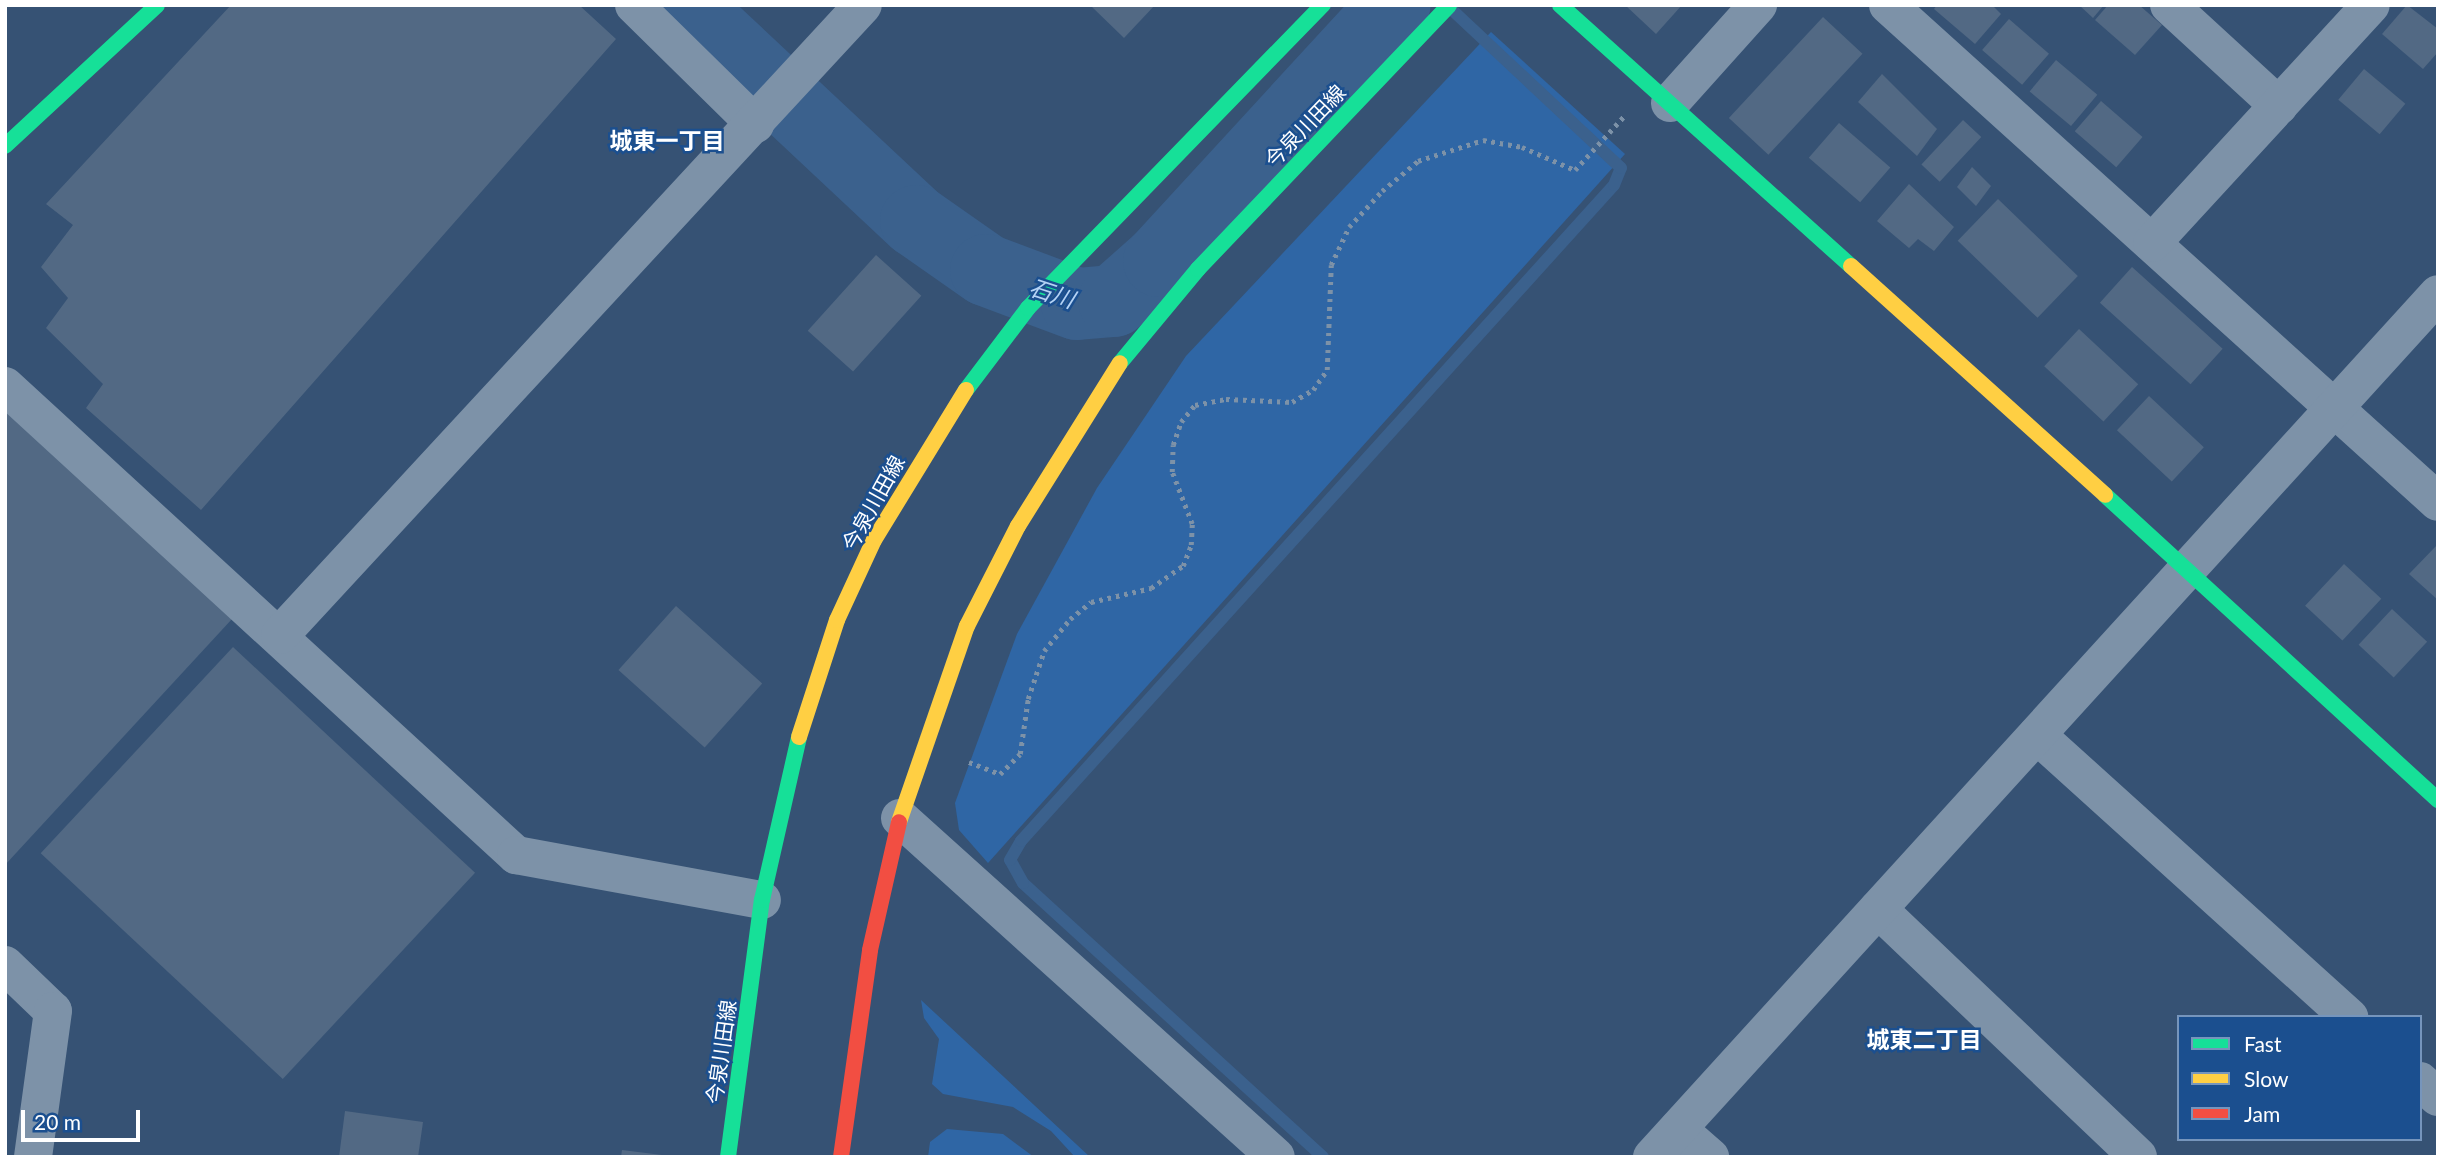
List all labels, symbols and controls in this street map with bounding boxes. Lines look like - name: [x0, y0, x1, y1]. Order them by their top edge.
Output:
- street label: 今泉川田線: [1259, 79, 1351, 173]
- district label: 城東一丁目: [610, 126, 724, 154]
- water label: 石川: [1026, 273, 1078, 313]
- street label: 今泉川田線: [837, 451, 909, 555]
- street label: 今泉川田線: [701, 998, 741, 1106]
- legend: [2177, 1015, 2422, 1141]
- district label: 城東二丁目: [1867, 1025, 1981, 1053]
- text: Fast: [2244, 1031, 2281, 1056]
- text: Slow: [2244, 1066, 2288, 1091]
- scale bar: [24, 1096, 144, 1140]
- text: Jam: [2244, 1101, 2280, 1126]
- text: 20 m: [34, 1109, 81, 1134]

